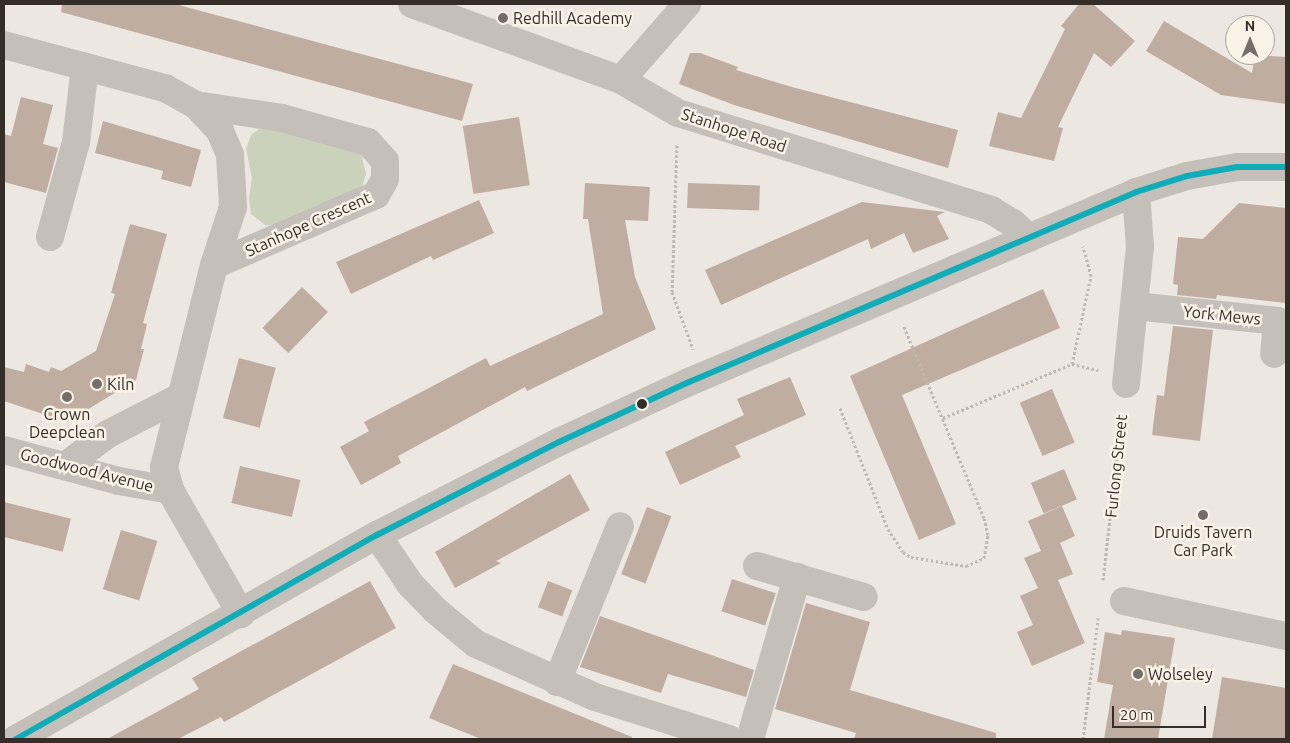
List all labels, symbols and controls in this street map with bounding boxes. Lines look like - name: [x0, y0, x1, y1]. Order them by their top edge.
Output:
- place label: Redhill Academy: [513, 8, 632, 28]
- marker: Redhill Academy: [497, 12, 509, 24]
- north arrow: [1225, 15, 1275, 65]
- text: N: [1245, 18, 1255, 34]
- street label: Stanhope Road: [679, 104, 789, 156]
- street label: Stanhope Crescent: [242, 188, 374, 260]
- street label: York Mews: [1182, 301, 1262, 329]
- place label: Kiln: [107, 374, 134, 394]
- marker: Kiln: [91, 378, 103, 390]
- marker: Crown Deepclean: [61, 391, 73, 403]
- unlabelled marker: [637, 399, 647, 409]
- place label: Crown Deepclean: [29, 404, 105, 442]
- street label: Furlong Street: [1101, 413, 1131, 519]
- street label: Goodwood Avenue: [18, 444, 156, 496]
- marker: Druids Tavern Car Park: [1197, 509, 1209, 521]
- place label: Druids Tavern Car Park: [1154, 522, 1252, 560]
- place label: Wolseley: [1148, 664, 1213, 684]
- marker: Wolseley: [1132, 668, 1144, 680]
- scale bar: [1115, 696, 1209, 728]
- text: 20 m: [1120, 706, 1153, 723]

